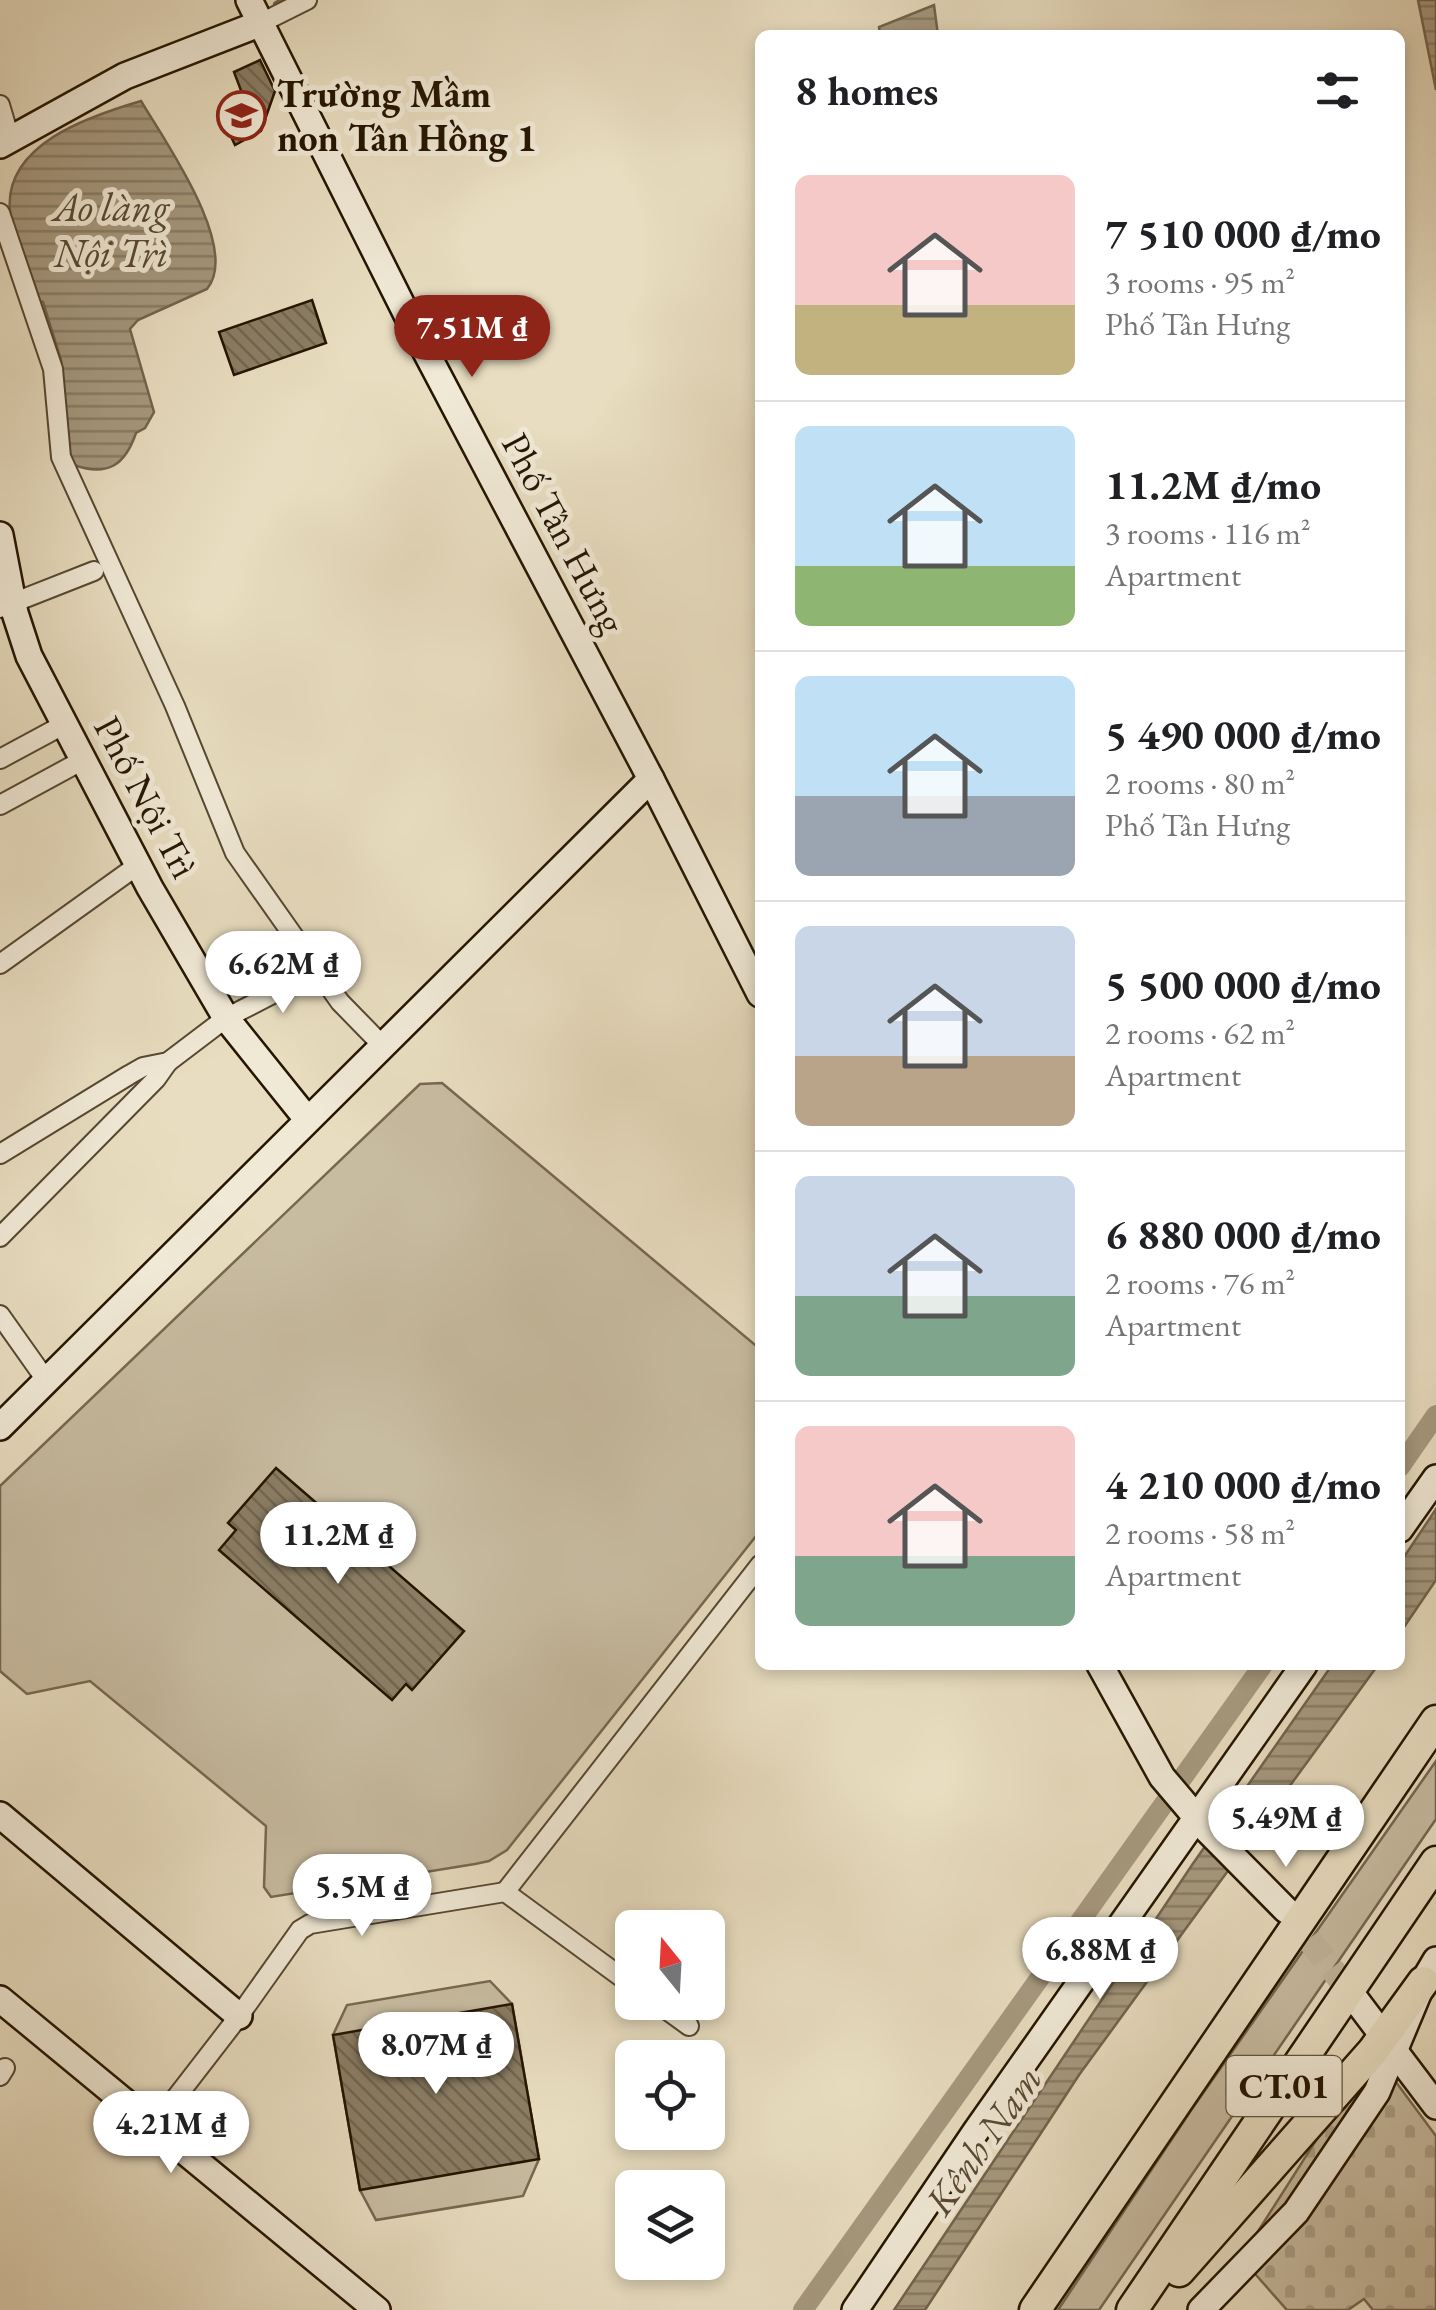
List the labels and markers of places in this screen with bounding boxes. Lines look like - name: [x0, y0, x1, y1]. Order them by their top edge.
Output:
- place label: Trường Mầm non Tân Hồng 1: [277, 69, 537, 162]
- school or university icon: Trường Mầm non Tân Hồng 1: [216, 90, 268, 142]
- pin: 7.51M ₫: [380, 295, 564, 380]
- pin: 6.62M ₫: [191, 931, 375, 1016]
- pin: 11.2M ₫: [246, 1502, 430, 1587]
- pin: 5.49M ₫: [1194, 1785, 1378, 1870]
- pin: 5.5M ₫: [281, 1854, 443, 1939]
- pin: 6.88M ₫: [1008, 1917, 1192, 2002]
- pin: 8.07M ₫: [344, 2012, 528, 2097]
- pin: 4.21M ₫: [79, 2091, 263, 2176]

